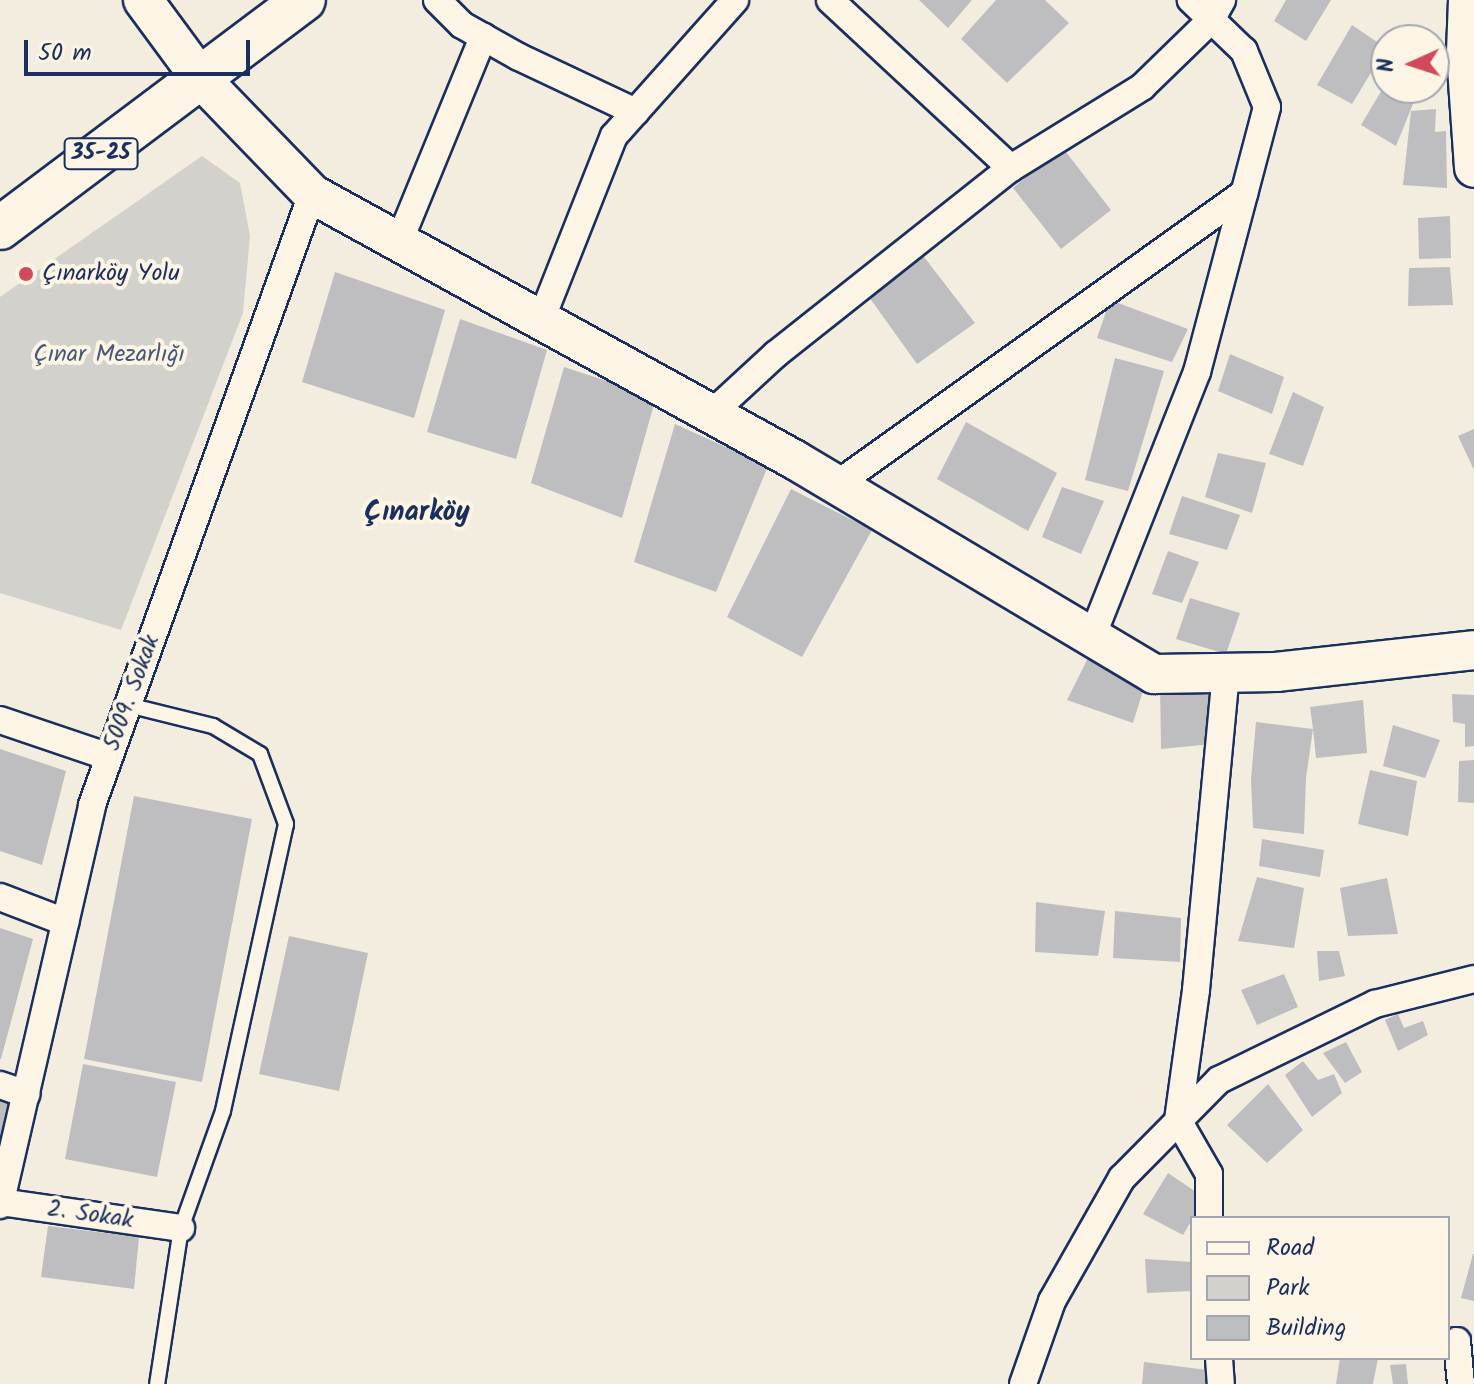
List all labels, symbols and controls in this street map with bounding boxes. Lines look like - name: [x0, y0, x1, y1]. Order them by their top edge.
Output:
- scale bar: [28, 24, 254, 74]
- north arrow: [1370, 24, 1450, 104]
- text: 50 m: [38, 34, 92, 73]
- text: N: [1370, 57, 1405, 73]
- road number: 35-25: [63, 136, 139, 172]
- place label: Çınarköy Yolu: [42, 260, 180, 288]
- marker: Çınarköy Yolu: [17, 265, 35, 283]
- park label: Çınar Mezarlığı: [33, 341, 185, 369]
- district label: Çınarköy: [364, 496, 470, 530]
- street label: 5009. Sokak: [98, 631, 166, 755]
- street label: 2. Sokak: [45, 1195, 135, 1235]
- legend: [1190, 1216, 1450, 1360]
- text: Road: [1266, 1229, 1314, 1268]
- text: Park: [1266, 1269, 1310, 1308]
- text: Building: [1266, 1309, 1346, 1348]

